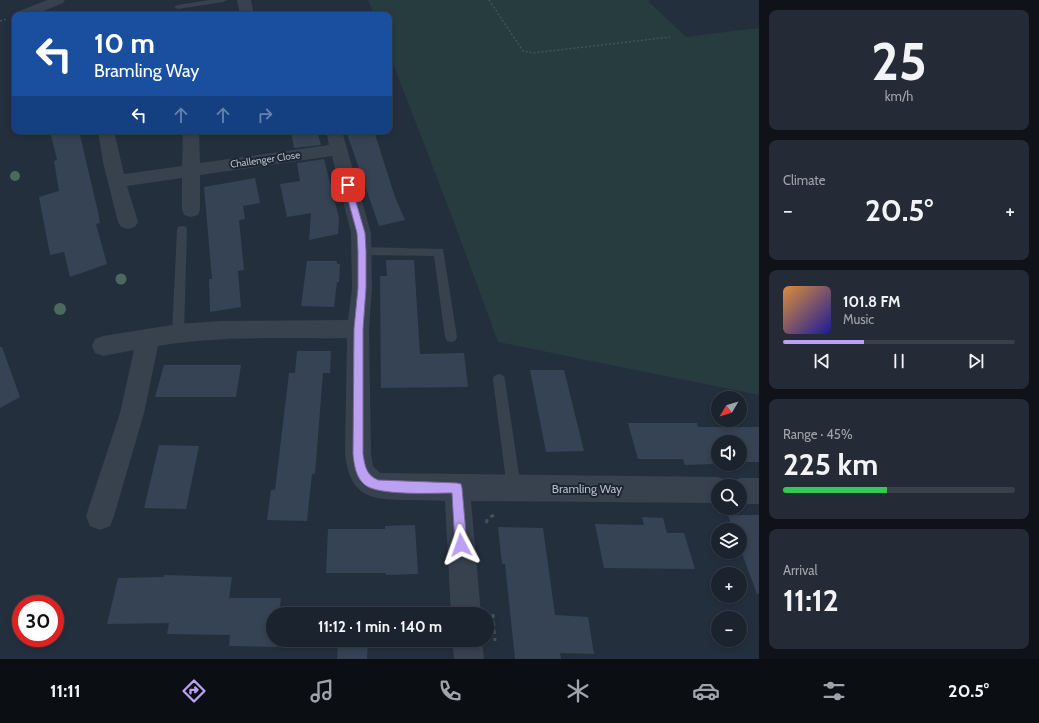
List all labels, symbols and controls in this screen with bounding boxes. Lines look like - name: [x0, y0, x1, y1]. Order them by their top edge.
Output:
- text: 10 m: [94, 26, 155, 60]
- icon: left: [28, 28, 80, 80]
- text: 25: [871, 30, 927, 93]
- text: Bramling Way: [94, 60, 199, 82]
- text: km/h: [885, 88, 913, 104]
- icon: left: [128, 104, 150, 126]
- icon: ahead: [170, 104, 192, 126]
- icon: ahead: [212, 104, 234, 126]
- icon: right: [254, 104, 276, 126]
- street label: Challenger Close: [229, 148, 301, 171]
- pin: [331, 168, 365, 202]
- text: Climate: [783, 172, 825, 188]
- icon: arrive: [337, 174, 359, 196]
- text: 20.5°: [865, 192, 933, 229]
- text: −: [783, 197, 793, 224]
- text: +: [1005, 197, 1015, 224]
- text: 101.8 FM: [843, 293, 901, 311]
- text: Music: [843, 311, 874, 327]
- icon: previous: [811, 350, 833, 372]
- icon: pause: [888, 350, 910, 372]
- icon: next: [965, 350, 987, 372]
- north arrow: [711, 391, 747, 427]
- map controls: [711, 391, 747, 647]
- text: Range · 45%: [783, 426, 853, 442]
- button: sound: [711, 435, 747, 471]
- text: 225 km: [783, 446, 878, 483]
- button: search: [711, 479, 747, 515]
- street label: Bramling Way: [552, 481, 622, 496]
- button: layers: [711, 523, 747, 559]
- position arrow: [440, 524, 482, 566]
- text: Arrival: [783, 562, 818, 578]
- button: +: [711, 567, 747, 603]
- text: 11:12: [783, 582, 839, 619]
- speed limit sign: 30: [12, 595, 64, 647]
- button: −: [711, 611, 747, 647]
- text: 11:12 · 1 min · 140 m: [318, 618, 442, 636]
- icon: directions: [180, 677, 208, 705]
- icon: music: [308, 677, 336, 705]
- icon: phone: [436, 677, 464, 705]
- icon: climate: [564, 677, 592, 705]
- icon: car: [692, 677, 720, 705]
- icon: filters: [820, 677, 848, 705]
- text: 11:11: [50, 680, 81, 702]
- text: 20.5°: [948, 680, 989, 702]

